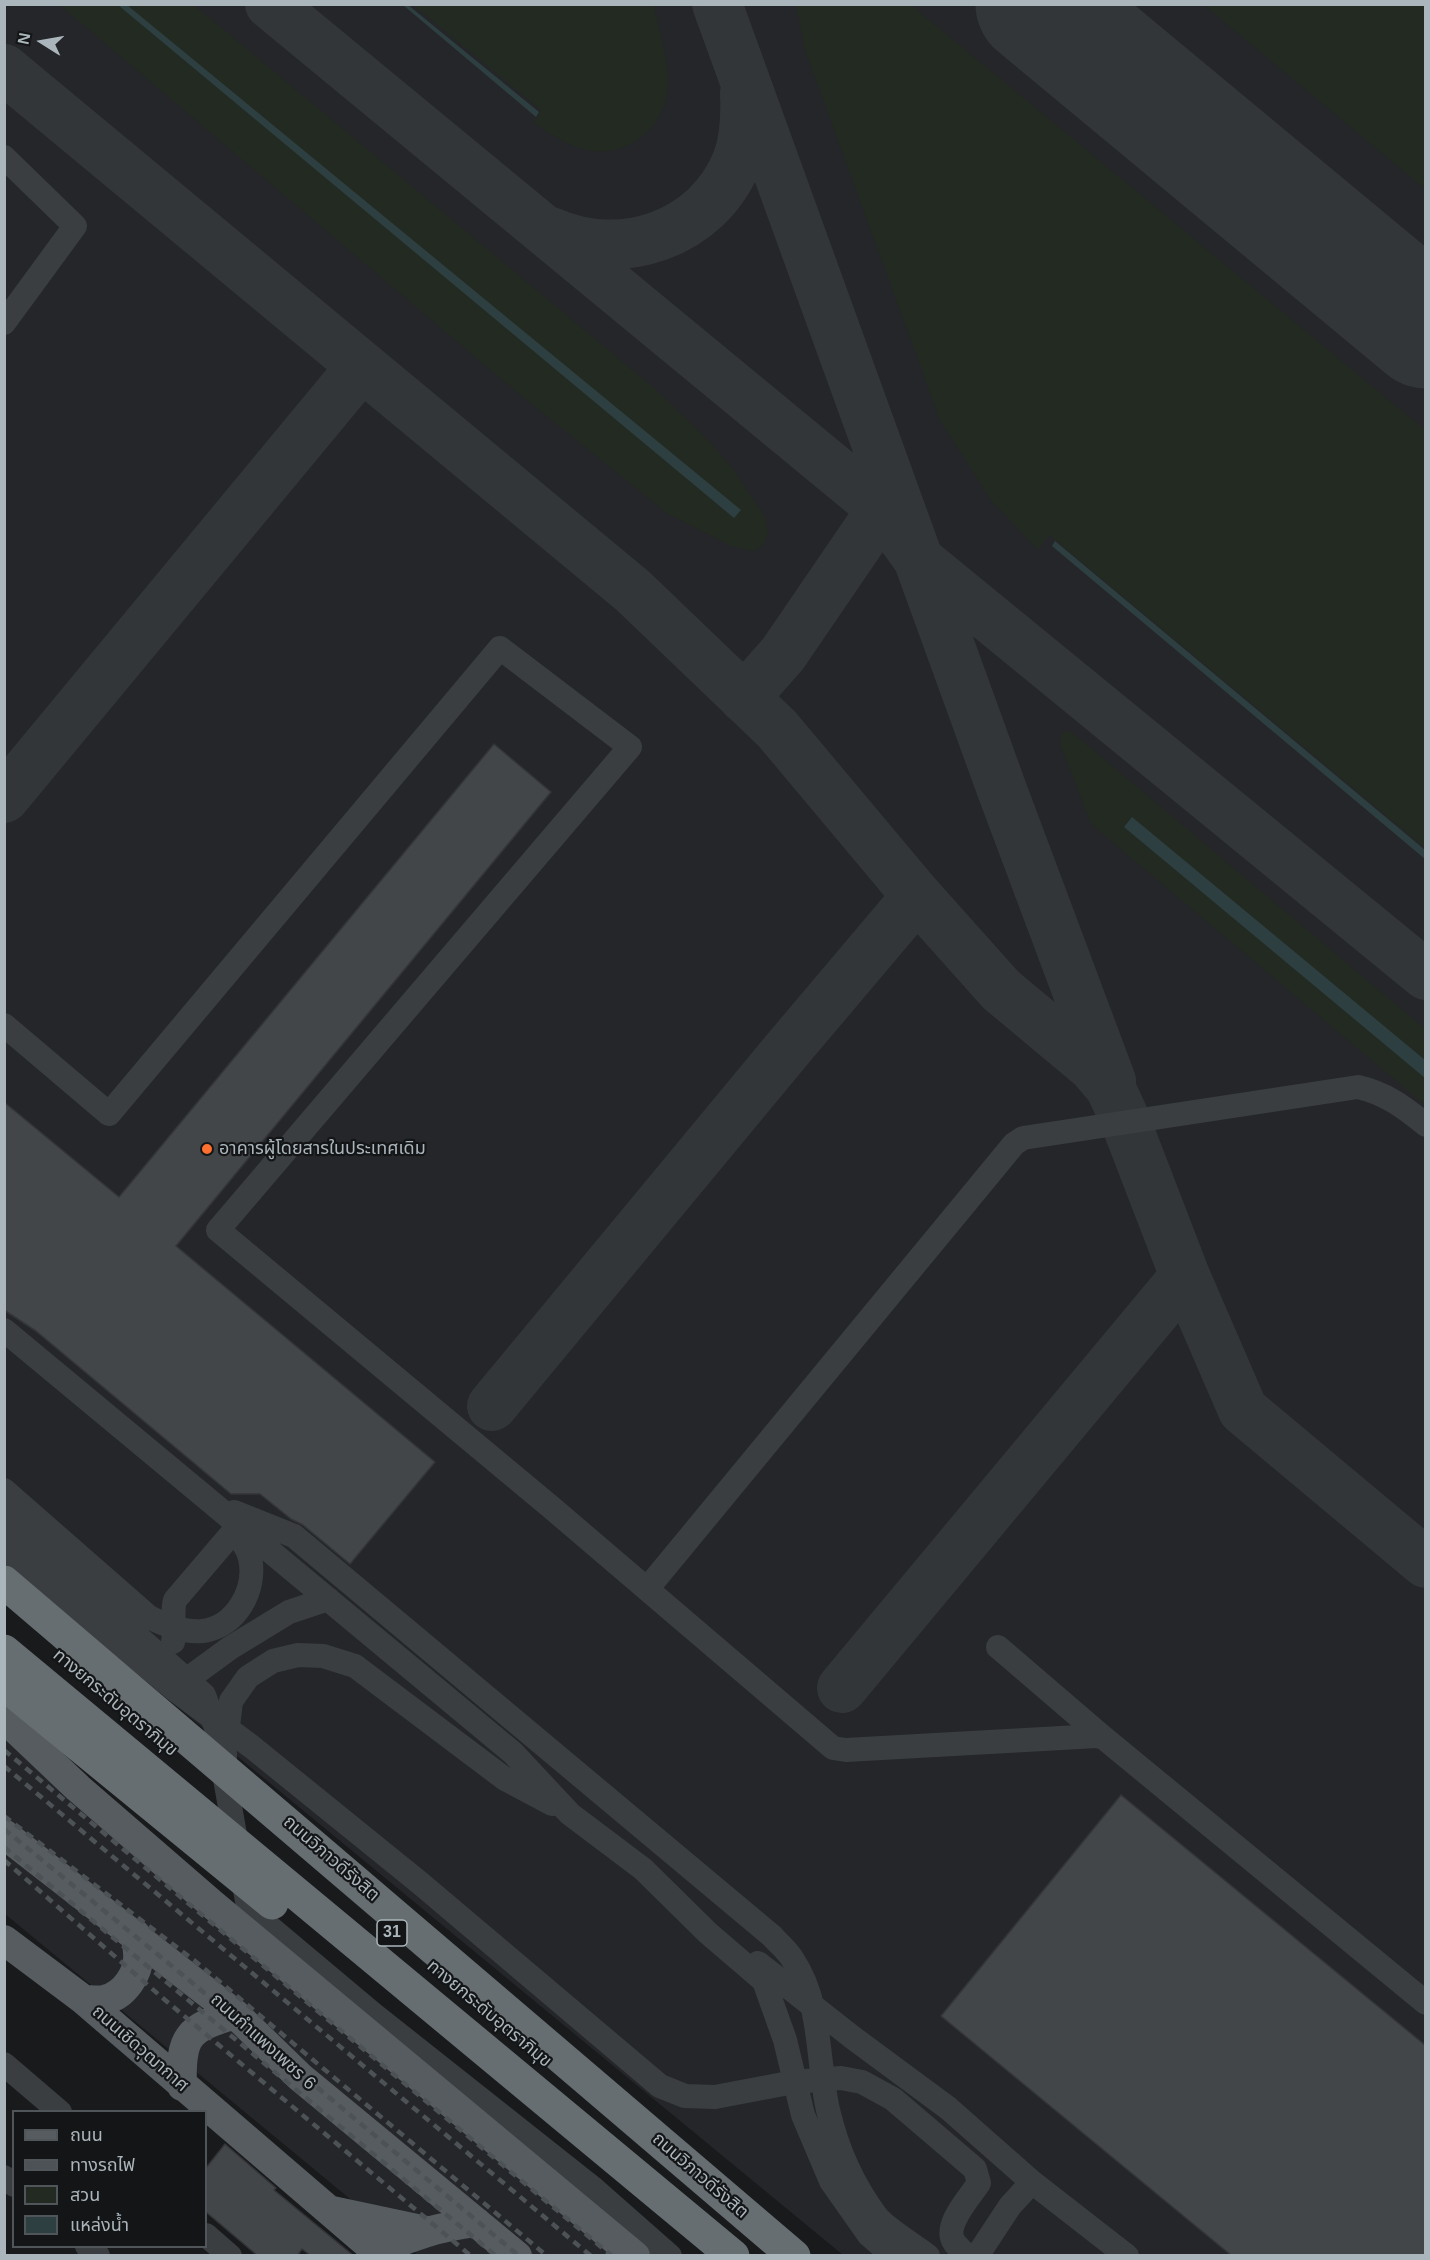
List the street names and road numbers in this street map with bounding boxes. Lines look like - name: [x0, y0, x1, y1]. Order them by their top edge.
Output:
- street label: ทางยกระดับอุตราภิมุข: [48, 1645, 182, 1761]
- street label: ถนนวิภาวดีรังสิต: [279, 1811, 383, 1907]
- road number: 31: [377, 1920, 407, 1946]
- street label: ทางยกระดับอุตราภิมุข: [422, 1956, 556, 2072]
- street label: ถนนกำแพงเพชร 6: [206, 1989, 320, 2095]
- street label: ถนนเชิดวุฒากาศ: [87, 2001, 193, 2097]
- street label: ถนนวิภาวดีรังสิต: [648, 2128, 752, 2224]

